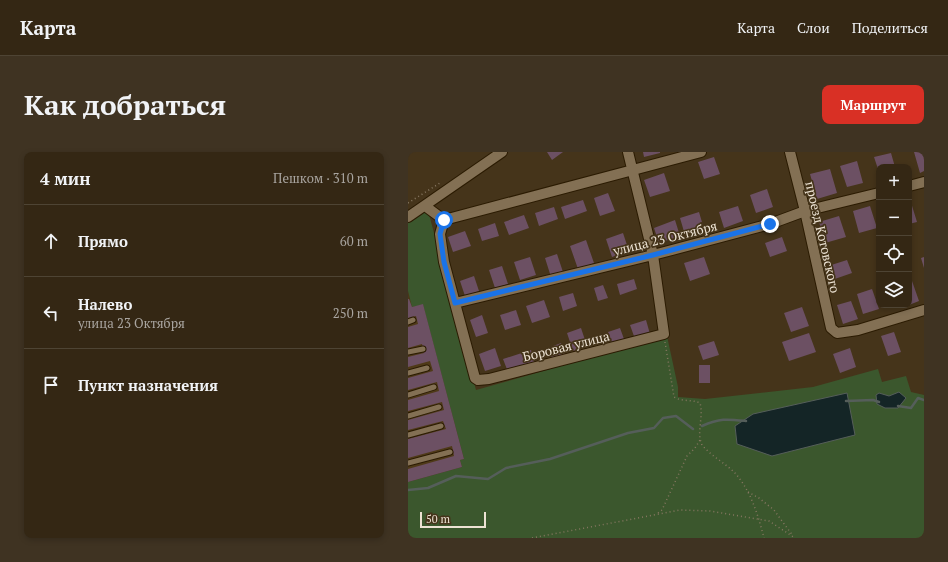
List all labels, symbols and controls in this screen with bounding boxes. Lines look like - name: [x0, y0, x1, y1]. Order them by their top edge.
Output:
- text: Карта: [20, 15, 76, 40]
- text: Карта: [737, 18, 775, 37]
- text: Слои: [797, 18, 830, 37]
- text: Поделиться: [852, 18, 928, 37]
- button: Маршрут: [822, 85, 924, 124]
- text: Как добраться: [24, 86, 226, 123]
- map controls: [876, 164, 912, 308]
- button: +: [876, 164, 912, 200]
- text: 4 мин: [40, 167, 90, 190]
- text: Пешком · 310 m: [273, 169, 368, 187]
- street label: проезд Котовского: [801, 179, 845, 295]
- button: −: [876, 200, 912, 236]
- route start: [435, 211, 453, 229]
- route end: [761, 215, 779, 233]
- street label: улица 23 Октября: [610, 216, 719, 260]
- icon: ahead: [40, 230, 62, 252]
- text: Прямо: [78, 231, 128, 251]
- text: 60 m: [340, 232, 368, 250]
- button: locate: [876, 236, 912, 272]
- button: layers: [876, 272, 912, 308]
- text: Налево: [78, 294, 132, 314]
- icon: left: [40, 302, 62, 324]
- text: 250 m: [333, 304, 368, 322]
- text: улица 23 Октября: [78, 314, 185, 332]
- street label: Боровая улица: [521, 326, 612, 365]
- icon: arrive: [40, 374, 62, 396]
- text: Пункт назначения: [78, 375, 218, 395]
- scale bar: [420, 510, 486, 529]
- text: 50 m: [426, 512, 450, 526]

